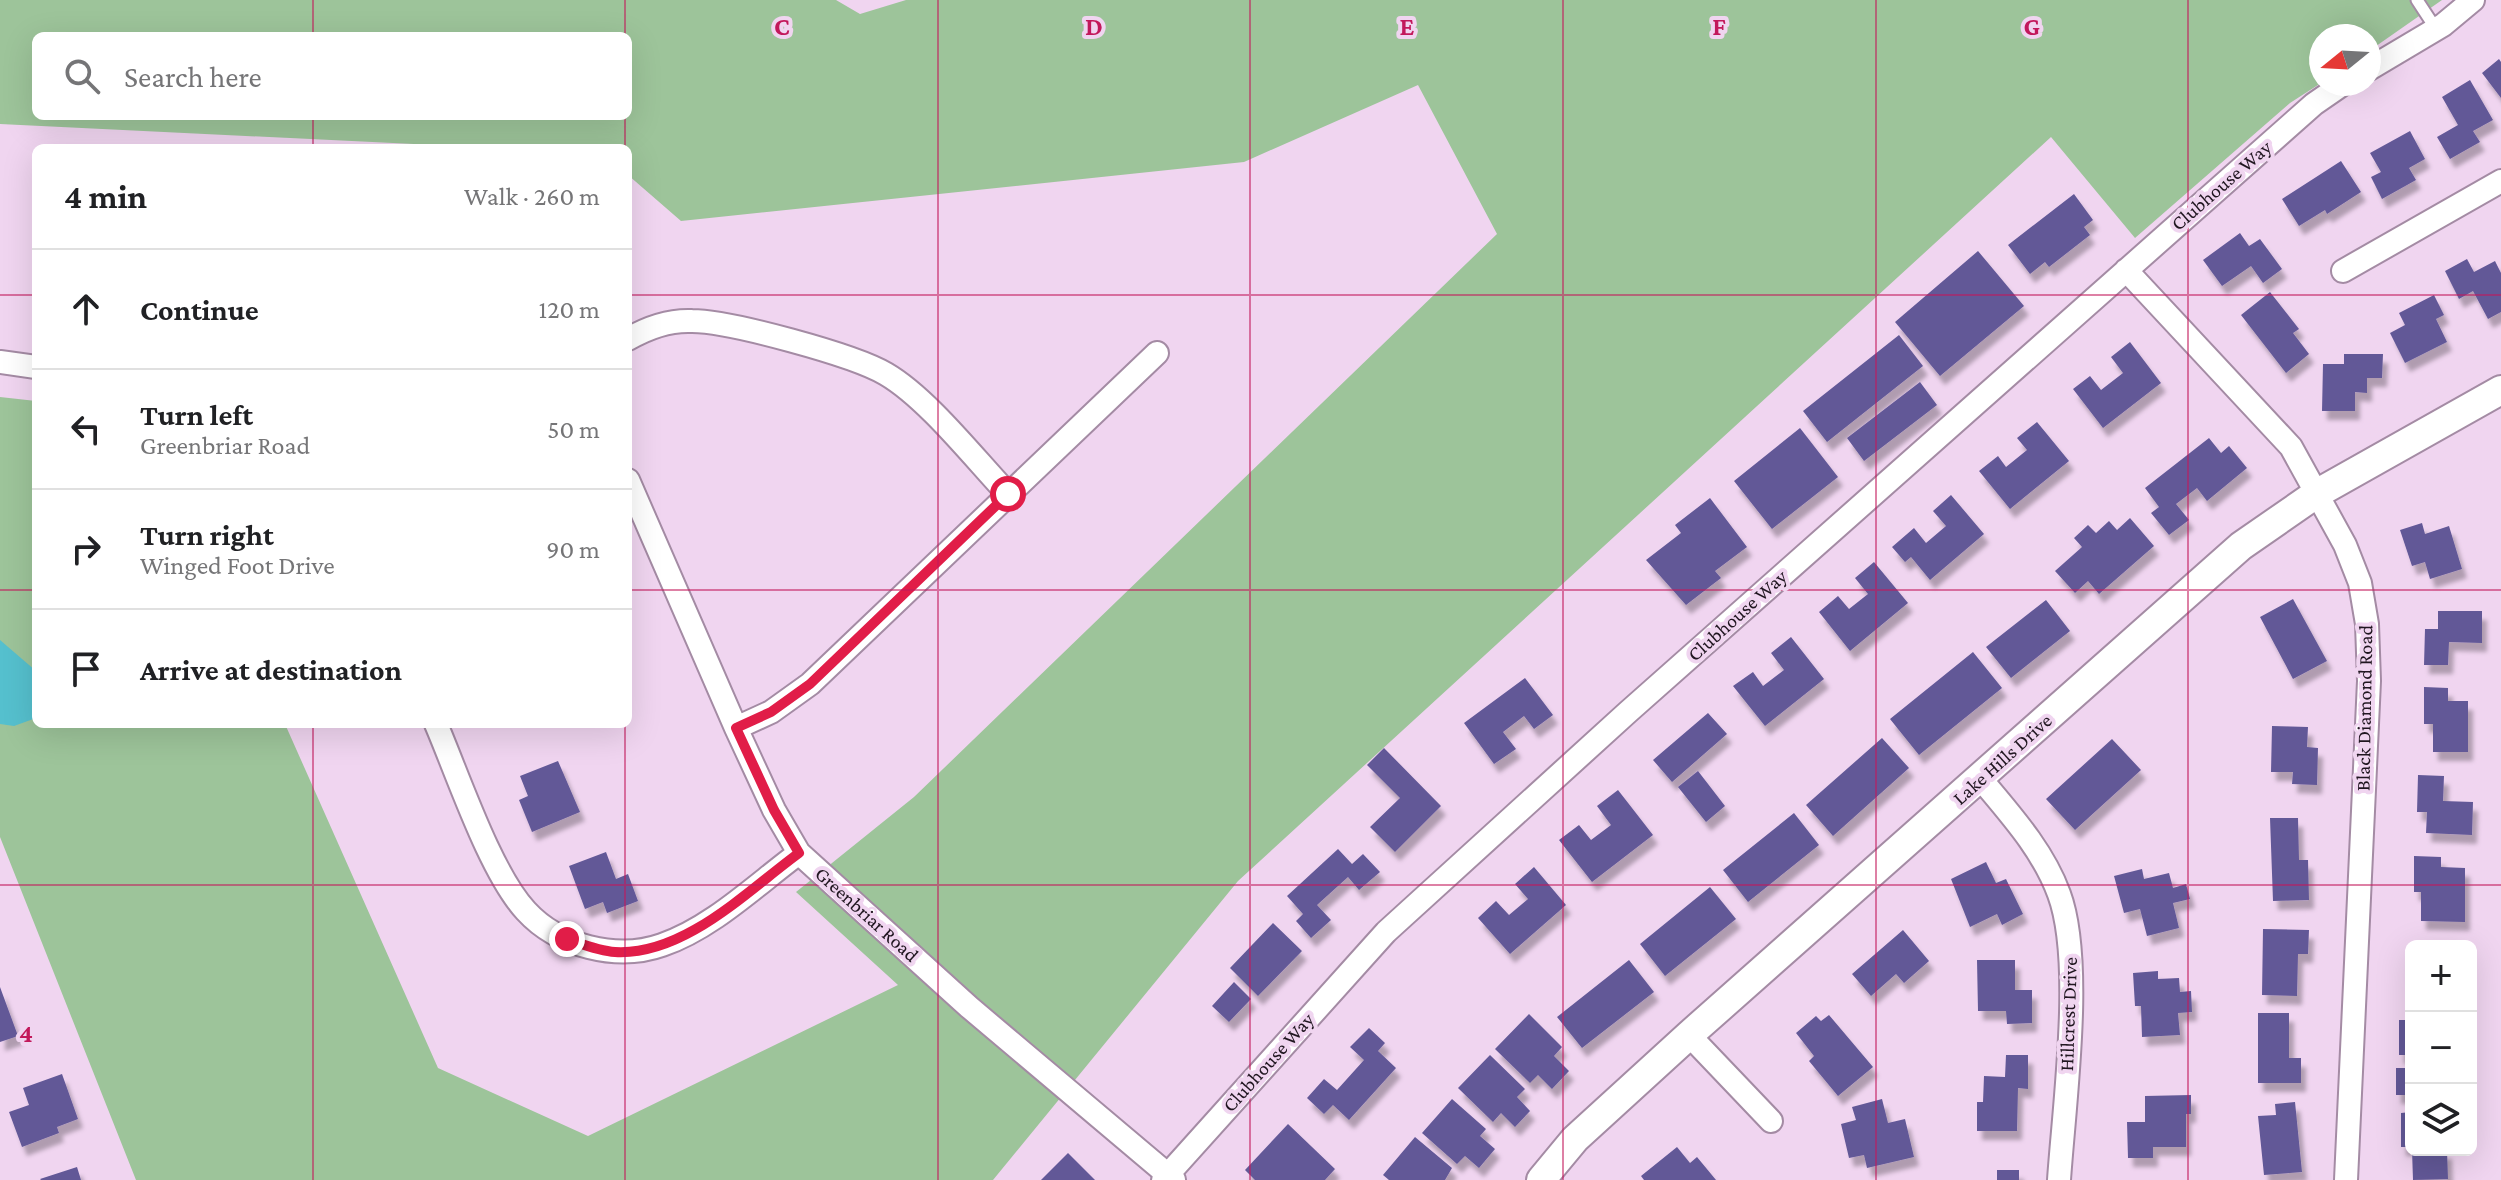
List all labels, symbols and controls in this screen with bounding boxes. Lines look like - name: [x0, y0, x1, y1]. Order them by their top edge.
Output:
- text: C: [774, 12, 790, 41]
- text: D: [1085, 12, 1103, 41]
- text: E: [1400, 12, 1415, 41]
- text: F: [1712, 12, 1726, 41]
- text: G: [2024, 12, 2040, 41]
- north arrow: [2309, 24, 2381, 96]
- search box: [32, 32, 632, 120]
- icon: search: [60, 54, 104, 98]
- text: Search here: [124, 60, 262, 93]
- street label: Clubhouse Way: [2166, 135, 2277, 235]
- text: 4 min: [64, 178, 147, 215]
- text: Walk · 260 m: [464, 182, 600, 211]
- icon: ahead: [64, 287, 108, 331]
- text: Continue: [140, 293, 259, 326]
- text: 120 m: [539, 295, 600, 324]
- text: Turn left: [140, 398, 253, 431]
- icon: left: [64, 407, 108, 451]
- text: 50 m: [547, 415, 600, 444]
- text: Greenbriar Road: [140, 431, 310, 460]
- route start: [990, 476, 1026, 512]
- text: Turn right: [140, 518, 274, 551]
- icon: right: [64, 527, 108, 571]
- text: 90 m: [546, 535, 600, 564]
- text: Winged Foot Drive: [140, 551, 335, 580]
- street label: Clubhouse Way: [1683, 564, 1792, 666]
- street label: Black Diamond Road: [2352, 624, 2376, 791]
- icon: arrive: [64, 647, 108, 691]
- text: Arrive at destination: [140, 653, 402, 686]
- street label: Lake Hills Drive: [1948, 709, 2056, 809]
- street label: Greenbriar Road: [811, 862, 923, 966]
- route end: [549, 921, 585, 957]
- map controls: [2405, 940, 2477, 1156]
- button: +: [2405, 940, 2477, 1012]
- street label: Hillcrest Drive: [2055, 956, 2081, 1072]
- street label: Clubhouse Way: [1218, 1007, 1319, 1117]
- button: −: [2405, 1012, 2477, 1084]
- text: 4: [19, 1019, 33, 1048]
- button: layers: [2405, 1084, 2477, 1156]

